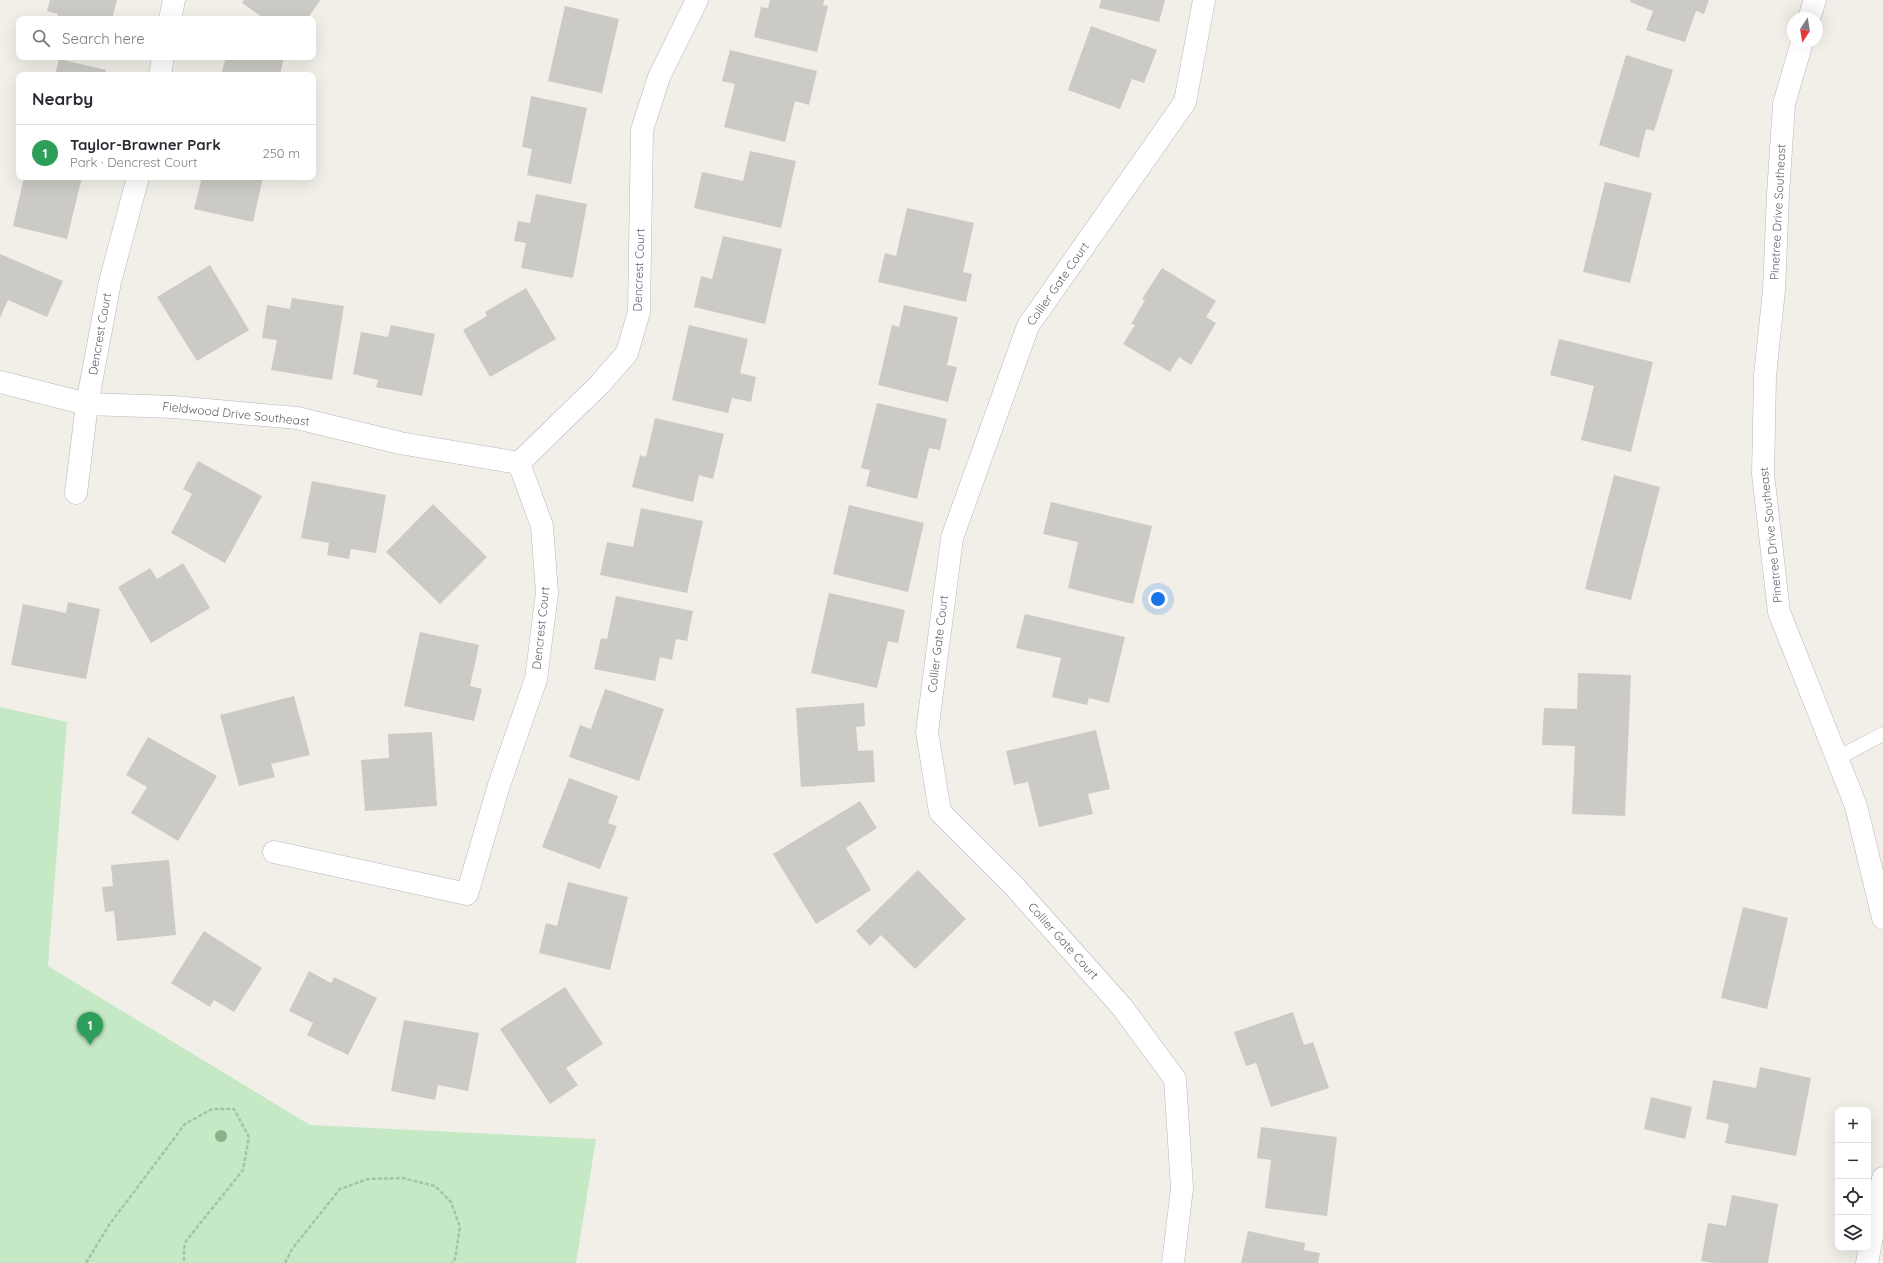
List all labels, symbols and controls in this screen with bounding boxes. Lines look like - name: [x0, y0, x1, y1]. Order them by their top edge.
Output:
- north arrow: [1787, 12, 1823, 48]
- search box: [16, 16, 316, 60]
- icon: search: [30, 27, 52, 49]
- text: Search here: [62, 29, 145, 48]
- text: Nearby: [32, 88, 93, 109]
- text: Taylor-Brawner Park: [70, 135, 221, 154]
- street label: Pinetree Drive Southeast: [1766, 143, 1789, 280]
- text: 1: [42, 145, 48, 161]
- text: 250 m: [263, 145, 300, 161]
- text: Park · Dencrest Court: [70, 154, 197, 170]
- street label: Dencrest Court: [630, 228, 647, 312]
- street label: Collier Gate Court: [1023, 239, 1092, 328]
- street label: Dencrest Court: [85, 292, 114, 376]
- street label: Fieldwood Drive Southeast: [162, 398, 310, 429]
- street label: Pinetree Drive Southeast: [1756, 466, 1785, 604]
- street label: Dencrest Court: [529, 586, 552, 670]
- your location: [1148, 589, 1168, 609]
- street label: Collier Gate Court: [924, 594, 951, 694]
- street label: Collier Gate Court: [1025, 899, 1102, 982]
- pin: 1: [77, 1012, 103, 1045]
- map controls: [1835, 1107, 1871, 1251]
- button: +: [1835, 1107, 1871, 1143]
- button: −: [1835, 1143, 1871, 1179]
- button: locate: [1835, 1179, 1871, 1215]
- button: layers: [1835, 1215, 1871, 1251]

